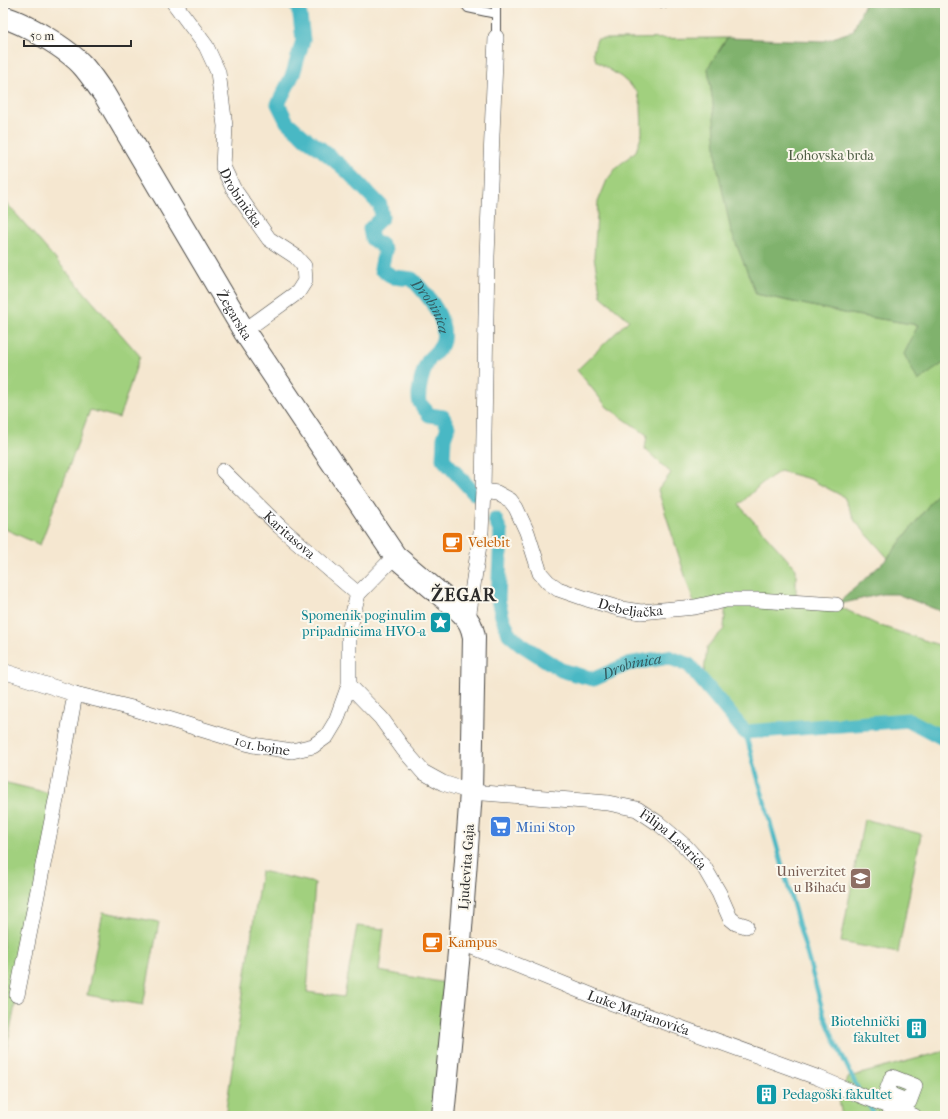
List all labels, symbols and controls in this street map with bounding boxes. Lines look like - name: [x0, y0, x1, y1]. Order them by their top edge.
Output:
- scale bar: [24, 22, 131, 48]
- text: 50 m: [30, 29, 54, 43]
- park label: Lohovska brda: [788, 147, 875, 164]
- street label: Drobinička: [216, 165, 266, 231]
- water label: Drobinica: [407, 274, 453, 335]
- street label: Žegarska: [213, 286, 256, 344]
- street label: Karitasova: [260, 507, 319, 563]
- cafe icon: Velebit: [439, 529, 465, 555]
- place label: Velebit: [467, 534, 510, 551]
- district label: ŽEGAR: [431, 583, 497, 606]
- street label: Debeljačka: [596, 595, 664, 621]
- place label: Spomenik poginulim pripadnicima HVO-a: [301, 607, 427, 640]
- place icon: Spomenik poginulim pripadnicima HVO-a: [428, 610, 454, 636]
- water label: Drobinica: [598, 649, 663, 684]
- street label: 101. bojne: [232, 732, 291, 760]
- street label: Filipa Lastrića: [636, 805, 711, 874]
- supermarket icon: Mini Stop: [488, 814, 514, 840]
- place label: Mini Stop: [516, 819, 576, 836]
- street label: Ljudevita Gaja: [455, 823, 478, 911]
- place label: Univerzitet u Bihaću: [776, 863, 846, 896]
- school or university icon: Univerzitet u Bihaću: [848, 866, 874, 892]
- cafe icon: Kampus: [419, 929, 445, 955]
- place label: Kampus: [448, 934, 497, 951]
- street label: Luke Marjanovića: [585, 987, 692, 1039]
- place label: Biotehnički fakultet: [830, 1013, 900, 1046]
- building icon: Biotehnički fakultet: [903, 1016, 929, 1042]
- building icon: Pedagoški fakultet: [754, 1081, 780, 1107]
- place label: Pedagoški fakultet: [782, 1086, 892, 1103]

